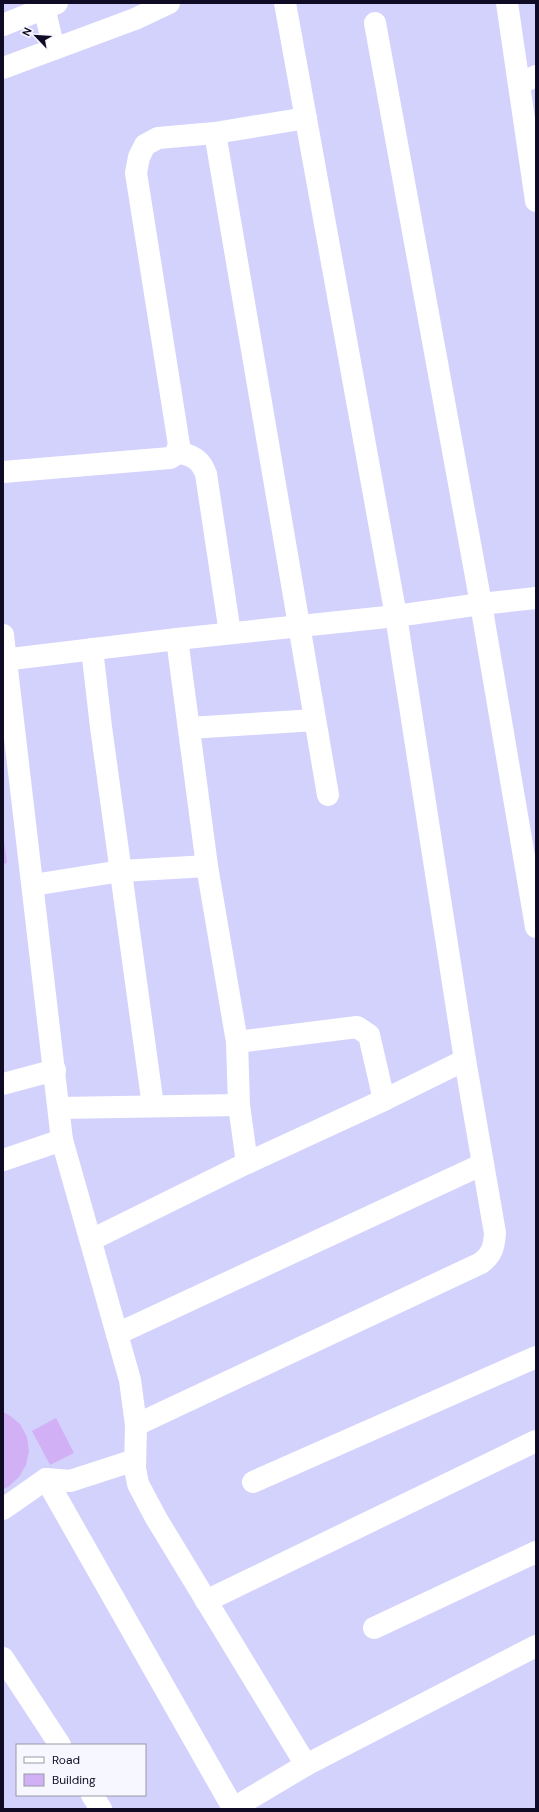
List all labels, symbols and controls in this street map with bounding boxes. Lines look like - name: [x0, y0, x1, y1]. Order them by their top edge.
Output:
- north arrow: [16, 16, 56, 56]
- text: N: [19, 25, 35, 38]
- legend: [16, 1744, 146, 1796]
- text: Road: [52, 1752, 80, 1768]
- text: Building: [52, 1772, 96, 1788]

